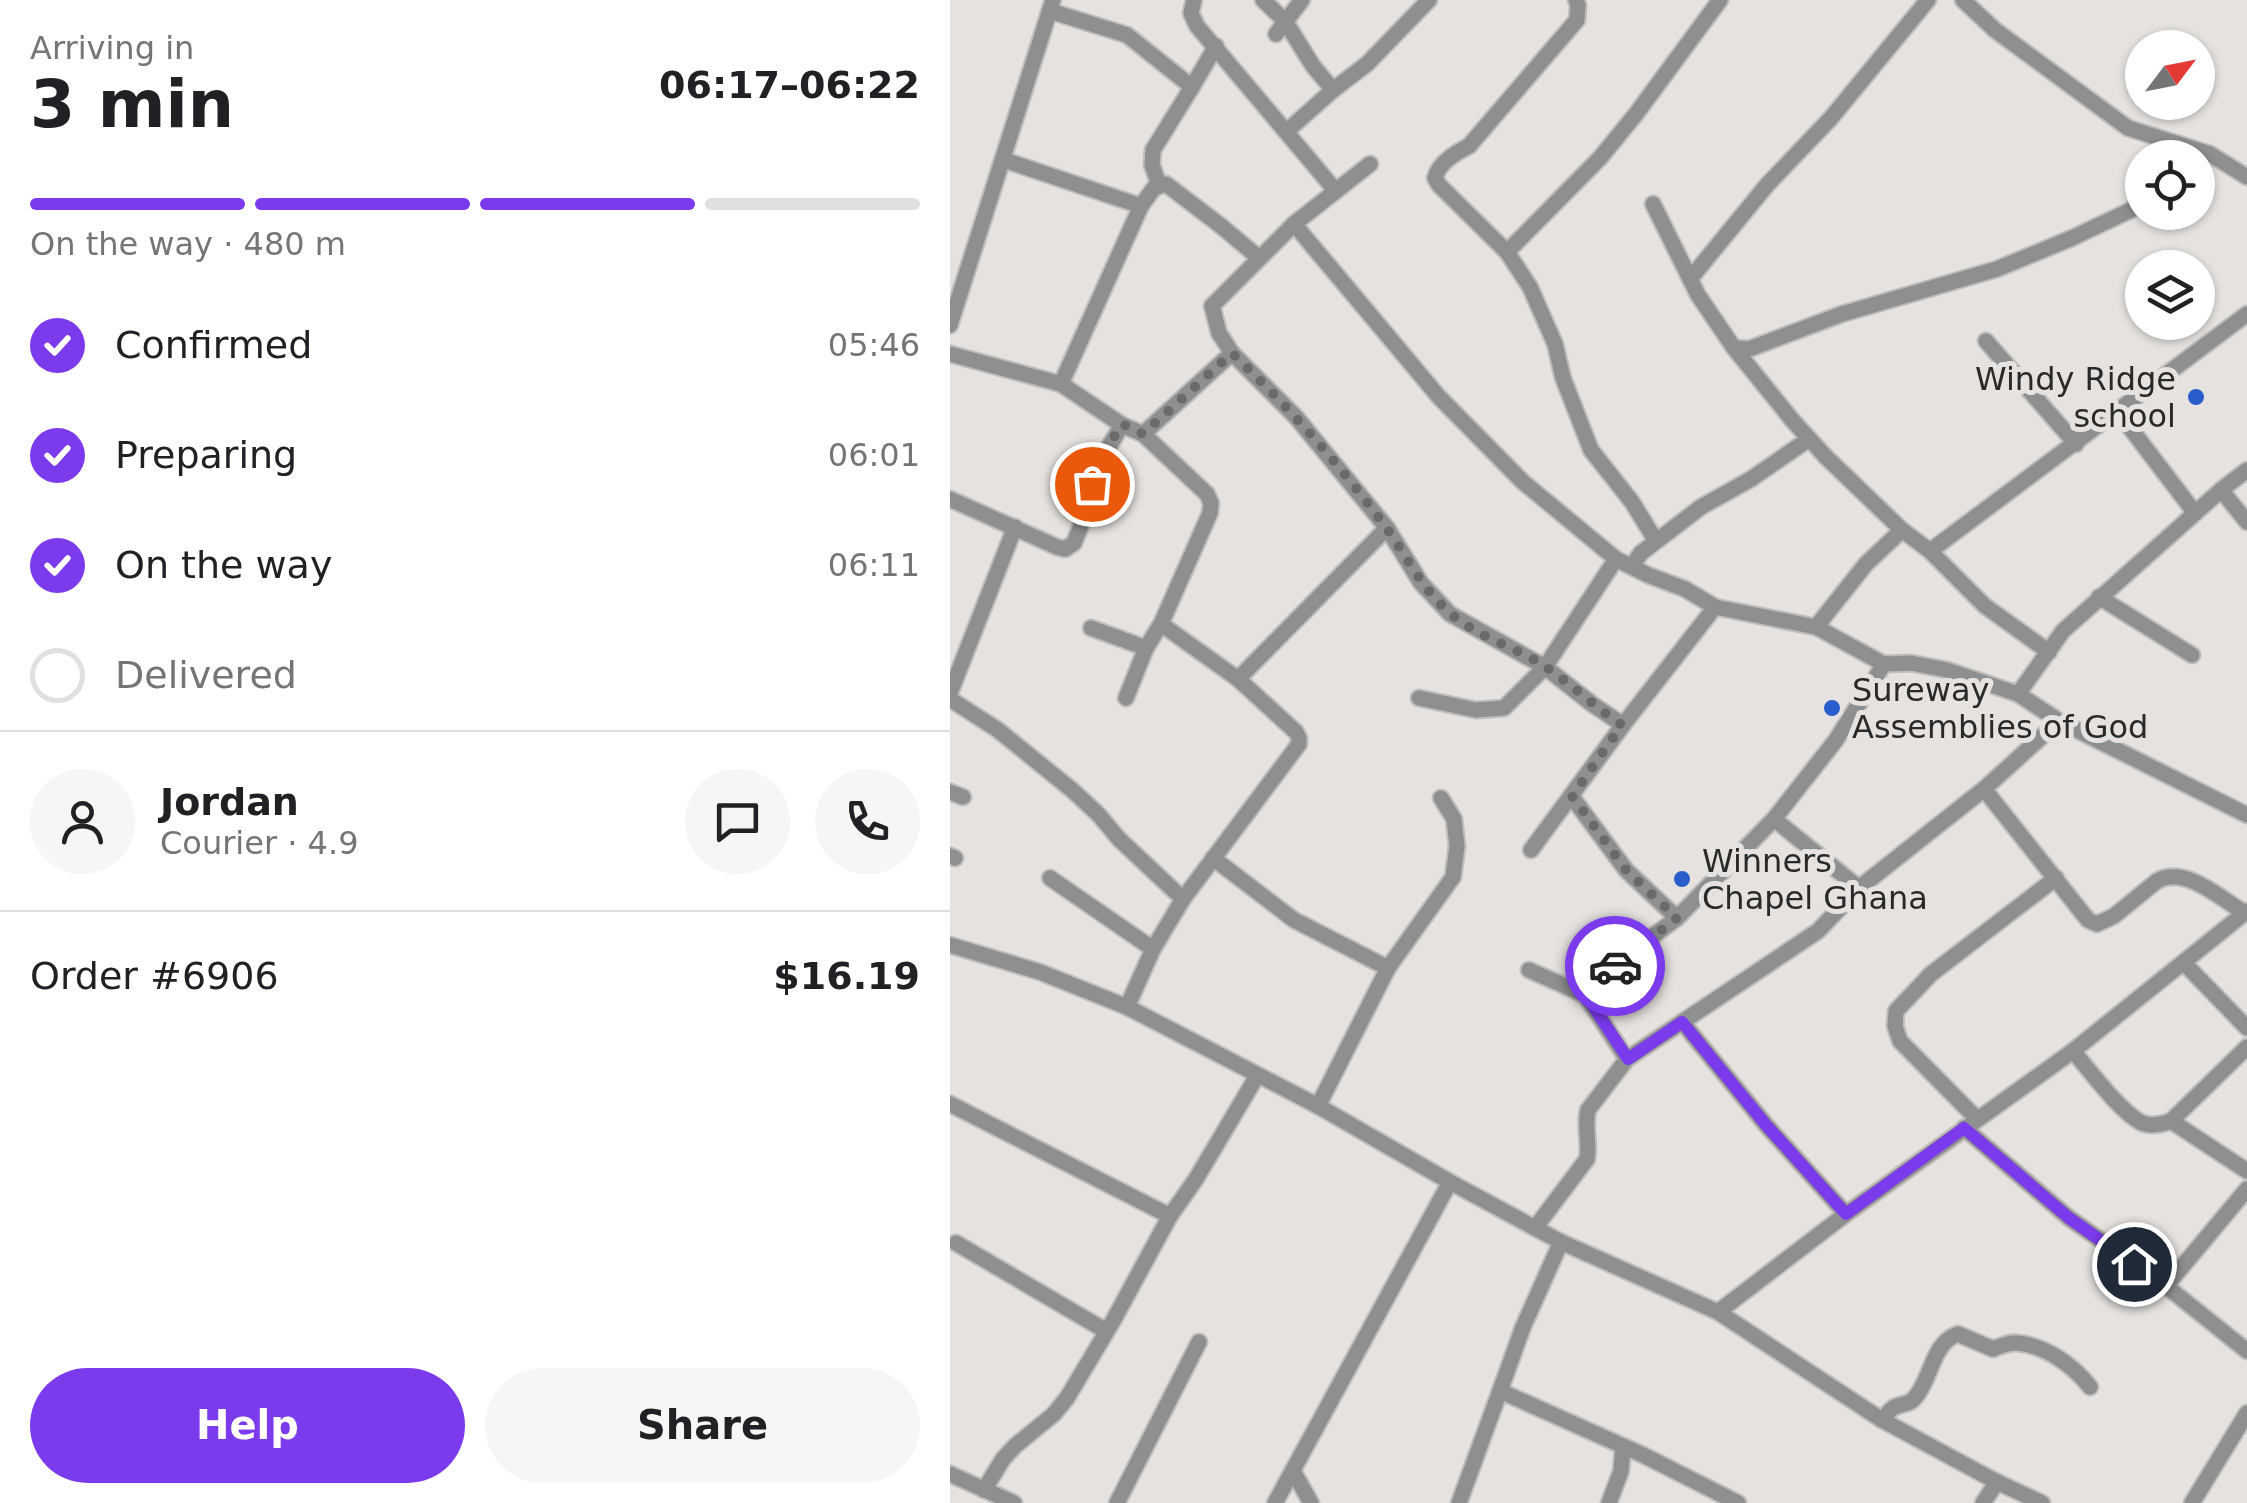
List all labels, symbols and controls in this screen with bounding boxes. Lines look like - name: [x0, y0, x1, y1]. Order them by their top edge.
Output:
- text: Arriving in: [30, 29, 194, 67]
- north arrow: [2125, 30, 2215, 120]
- map controls: [2125, 30, 2215, 340]
- text: 06:17–06:22: [659, 63, 920, 107]
- text: 3 min: [30, 67, 234, 142]
- button: locate: [2125, 140, 2215, 230]
- text: On the way · 480 m: [30, 225, 346, 263]
- button: layers: [2125, 250, 2215, 340]
- icon: check: [30, 318, 85, 373]
- text: Confirmed: [115, 323, 312, 367]
- text: 05:46: [828, 326, 920, 364]
- place label: Windy Ridge school: [1975, 360, 2176, 435]
- marker: Windy Ridge school: [2185, 386, 2207, 408]
- icon: check: [30, 428, 85, 483]
- text: Preparing: [115, 433, 297, 477]
- text: 06:01: [828, 436, 920, 474]
- pin: [1050, 442, 1135, 527]
- icon: bag: [1065, 457, 1120, 512]
- icon: check: [30, 538, 85, 593]
- text: On the way: [115, 543, 332, 587]
- text: 06:11: [828, 546, 920, 584]
- text: Delivered: [115, 653, 297, 697]
- place label: Sureway Assemblies of God: [1852, 671, 2148, 746]
- marker: Sureway Assemblies of God: [1821, 697, 1843, 719]
- button: person: [30, 769, 135, 874]
- button: chat: [685, 769, 790, 874]
- button: phone: [815, 769, 920, 874]
- text: Jordan: [160, 780, 299, 824]
- text: Courier · 4.9: [160, 824, 359, 862]
- place label: Winners Chapel Ghana: [1702, 842, 1928, 917]
- marker: Winners Chapel Ghana: [1671, 868, 1693, 890]
- courier: [1565, 916, 1665, 1016]
- icon: car: [1588, 939, 1643, 994]
- text: Order #6906: [30, 954, 279, 998]
- text: $16.19: [773, 954, 920, 998]
- pin: [2092, 1222, 2177, 1307]
- icon: home: [2107, 1237, 2162, 1292]
- button: Help: [30, 1368, 465, 1483]
- button: Share: [485, 1368, 920, 1483]

